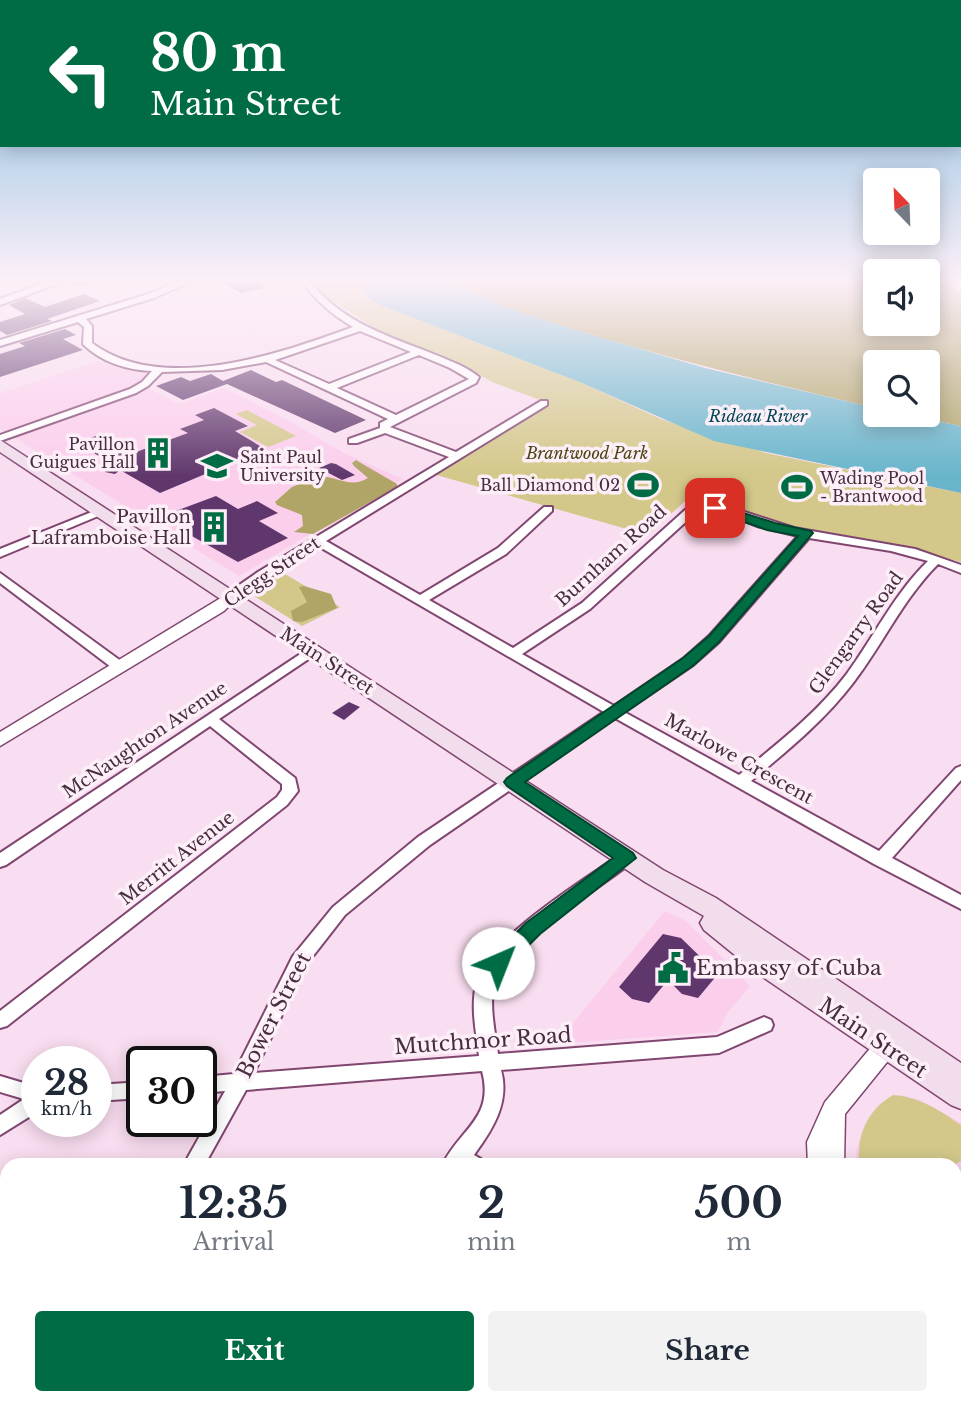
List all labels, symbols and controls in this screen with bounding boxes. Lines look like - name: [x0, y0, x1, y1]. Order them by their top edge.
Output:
- text: 80 m: [150, 23, 285, 84]
- icon: left: [35, 28, 126, 119]
- text: Main Street: [150, 84, 341, 124]
- north arrow: [863, 168, 940, 245]
- map controls: [863, 168, 940, 427]
- button: sound: [863, 259, 940, 336]
- button: search: [863, 350, 940, 427]
- water label: Rideau River: [708, 406, 808, 426]
- place label: Pavillon Guigues Hall: [30, 434, 135, 472]
- building icon: Pavillon Guigues Hall: [141, 436, 175, 470]
- park label: Brantwood Park: [525, 443, 648, 463]
- place label: Saint Paul University: [240, 447, 326, 485]
- school or university icon: Saint Paul University: [200, 449, 234, 483]
- sports icon: Ball Diamond 02: [626, 468, 660, 502]
- place label: Wading Pool - Brantwood: [819, 468, 924, 506]
- sports icon: Wading Pool - Brantwood: [780, 470, 814, 504]
- place label: Ball Diamond 02: [480, 475, 620, 495]
- pin: [685, 478, 745, 538]
- icon: arrive: [696, 489, 734, 527]
- street label: Burnham Road: [551, 500, 671, 612]
- place label: Pavillon Laframboise Hall: [31, 506, 191, 549]
- building icon: Pavillon Laframboise Hall: [197, 510, 231, 544]
- street label: Clegg Street: [220, 532, 324, 612]
- street label: Glengarry Road: [804, 567, 908, 699]
- street label: Main Street: [276, 623, 378, 700]
- street label: McNaughton Avenue: [59, 677, 231, 803]
- street label: Marlowe Crescent: [661, 709, 817, 809]
- street label: Merritt Avenue: [115, 806, 239, 910]
- position arrow: [461, 926, 535, 1000]
- street label: Bower Street: [231, 948, 317, 1082]
- public building icon: Embassy of Cuba: [656, 951, 690, 985]
- place label: Embassy of Cuba: [696, 955, 882, 981]
- street label: Main Street: [814, 992, 932, 1084]
- street label: Mutchmor Road: [393, 1022, 573, 1060]
- speed limit sign: 30: [126, 1046, 217, 1137]
- text: 28: [44, 1061, 89, 1104]
- text: km/h: [41, 1098, 92, 1120]
- text: 12:35: [179, 1177, 288, 1229]
- text: 2: [478, 1177, 505, 1229]
- text: 500: [695, 1177, 783, 1229]
- text: Arrival: [193, 1228, 274, 1256]
- text: min: [467, 1228, 516, 1256]
- text: m: [726, 1228, 751, 1256]
- button: Exit: [35, 1311, 474, 1391]
- button: Share: [488, 1311, 927, 1391]

